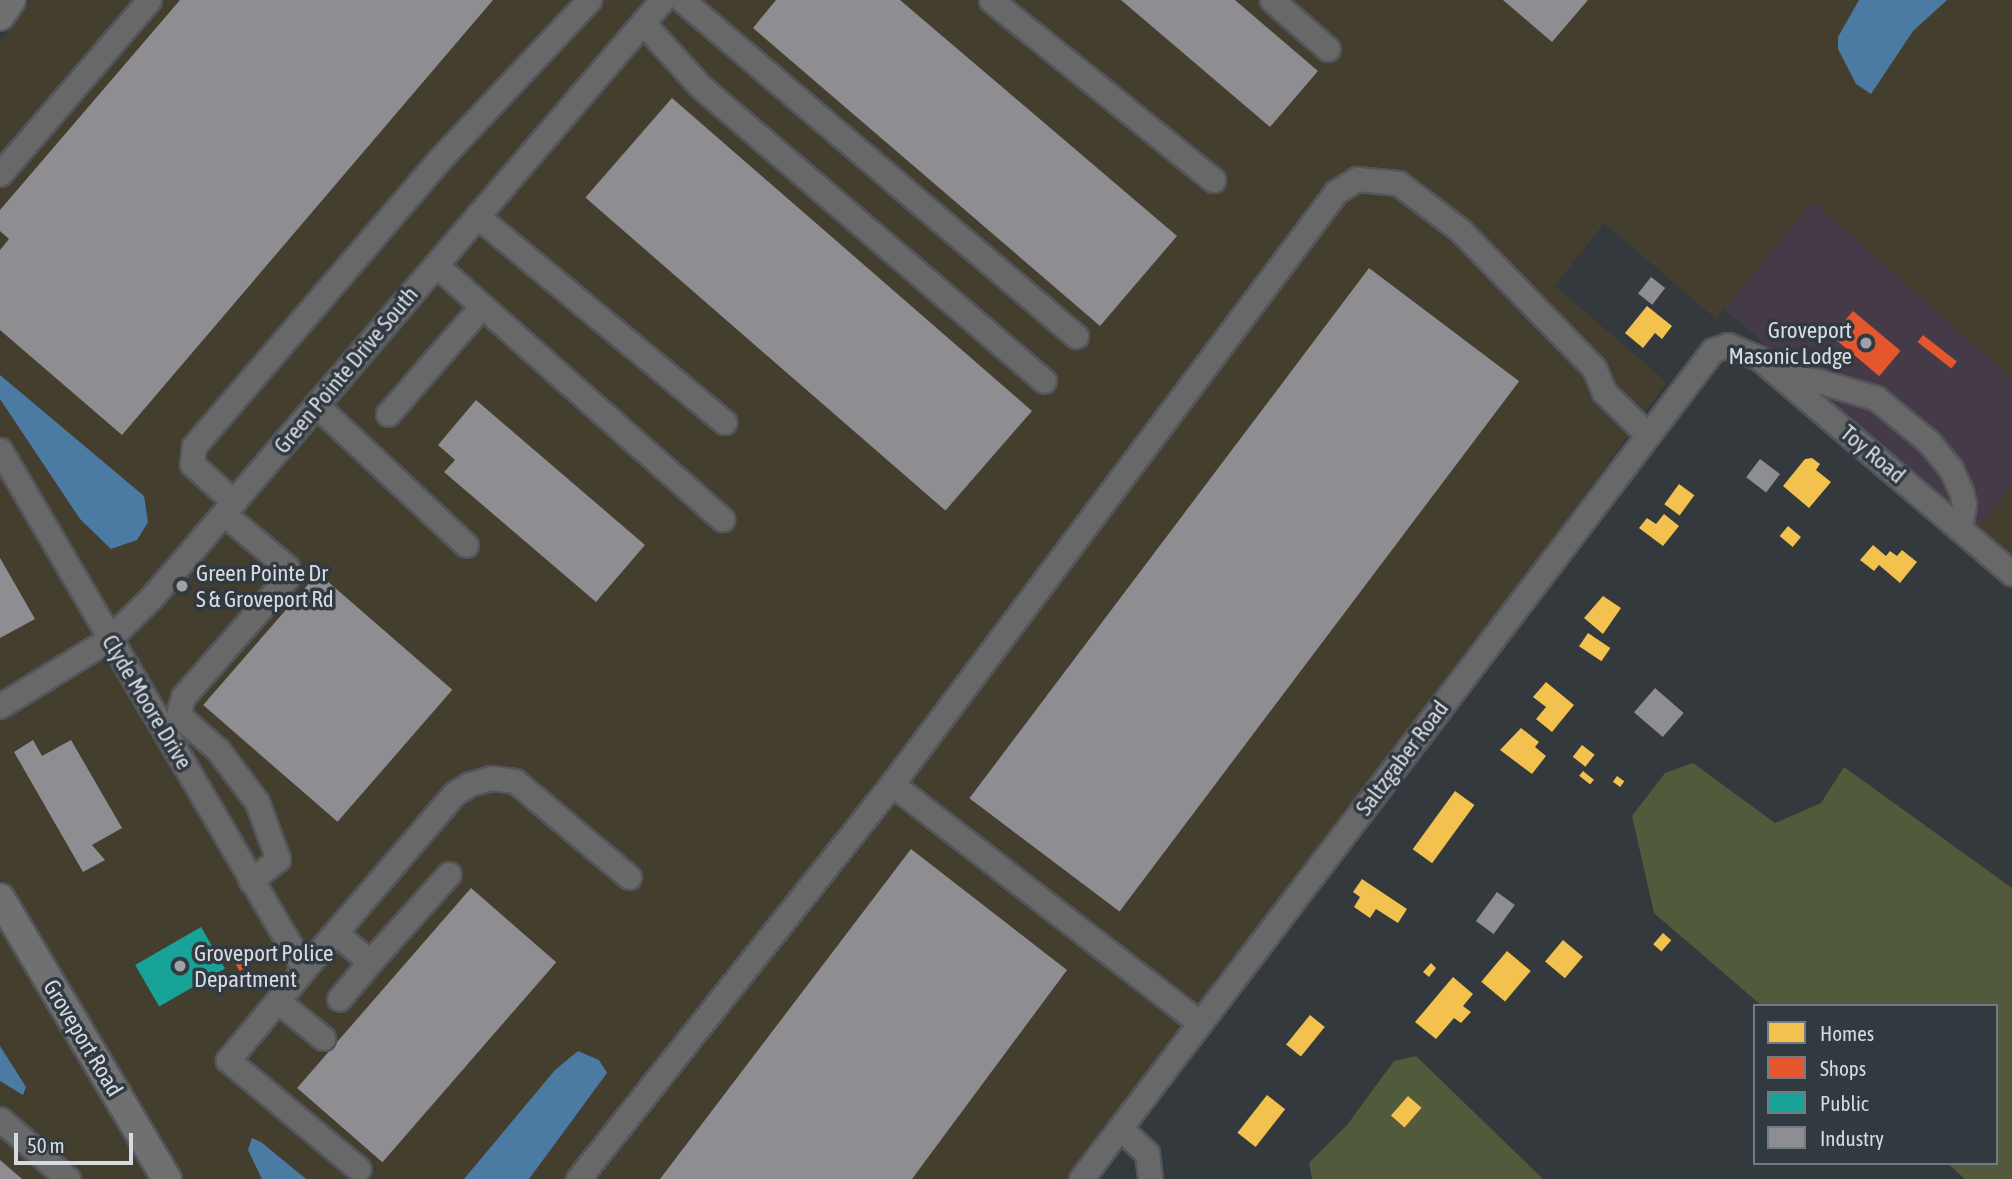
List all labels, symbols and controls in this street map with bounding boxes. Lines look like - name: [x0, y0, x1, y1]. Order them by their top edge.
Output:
- street label: Green Pointe Drive South: [268, 281, 424, 459]
- place label: Groveport Masonic Lodge: [1728, 316, 1852, 370]
- marker: Groveport Masonic Lodge: [1858, 335, 1874, 351]
- street label: Toy Road: [1835, 419, 1911, 489]
- place label: Green Pointe Dr S & Groveport Rd: [196, 559, 334, 613]
- marker: Green Pointe Dr S & Groveport Rd: [174, 578, 190, 594]
- street label: Clyde Moore Drive: [96, 630, 198, 774]
- street label: Saltzgaber Road: [1350, 695, 1454, 821]
- place label: Groveport Police Department: [194, 939, 333, 993]
- marker: Groveport Police Department: [172, 958, 188, 974]
- street label: Groveport Road: [37, 975, 129, 1101]
- legend: [1753, 1004, 1998, 1165]
- text: Homes: [1820, 1021, 1874, 1045]
- text: Shops: [1820, 1056, 1866, 1080]
- text: Public: [1820, 1091, 1869, 1115]
- scale bar: [18, 1120, 136, 1164]
- text: Industry: [1820, 1126, 1884, 1150]
- text: 50 m: [27, 1133, 65, 1157]

